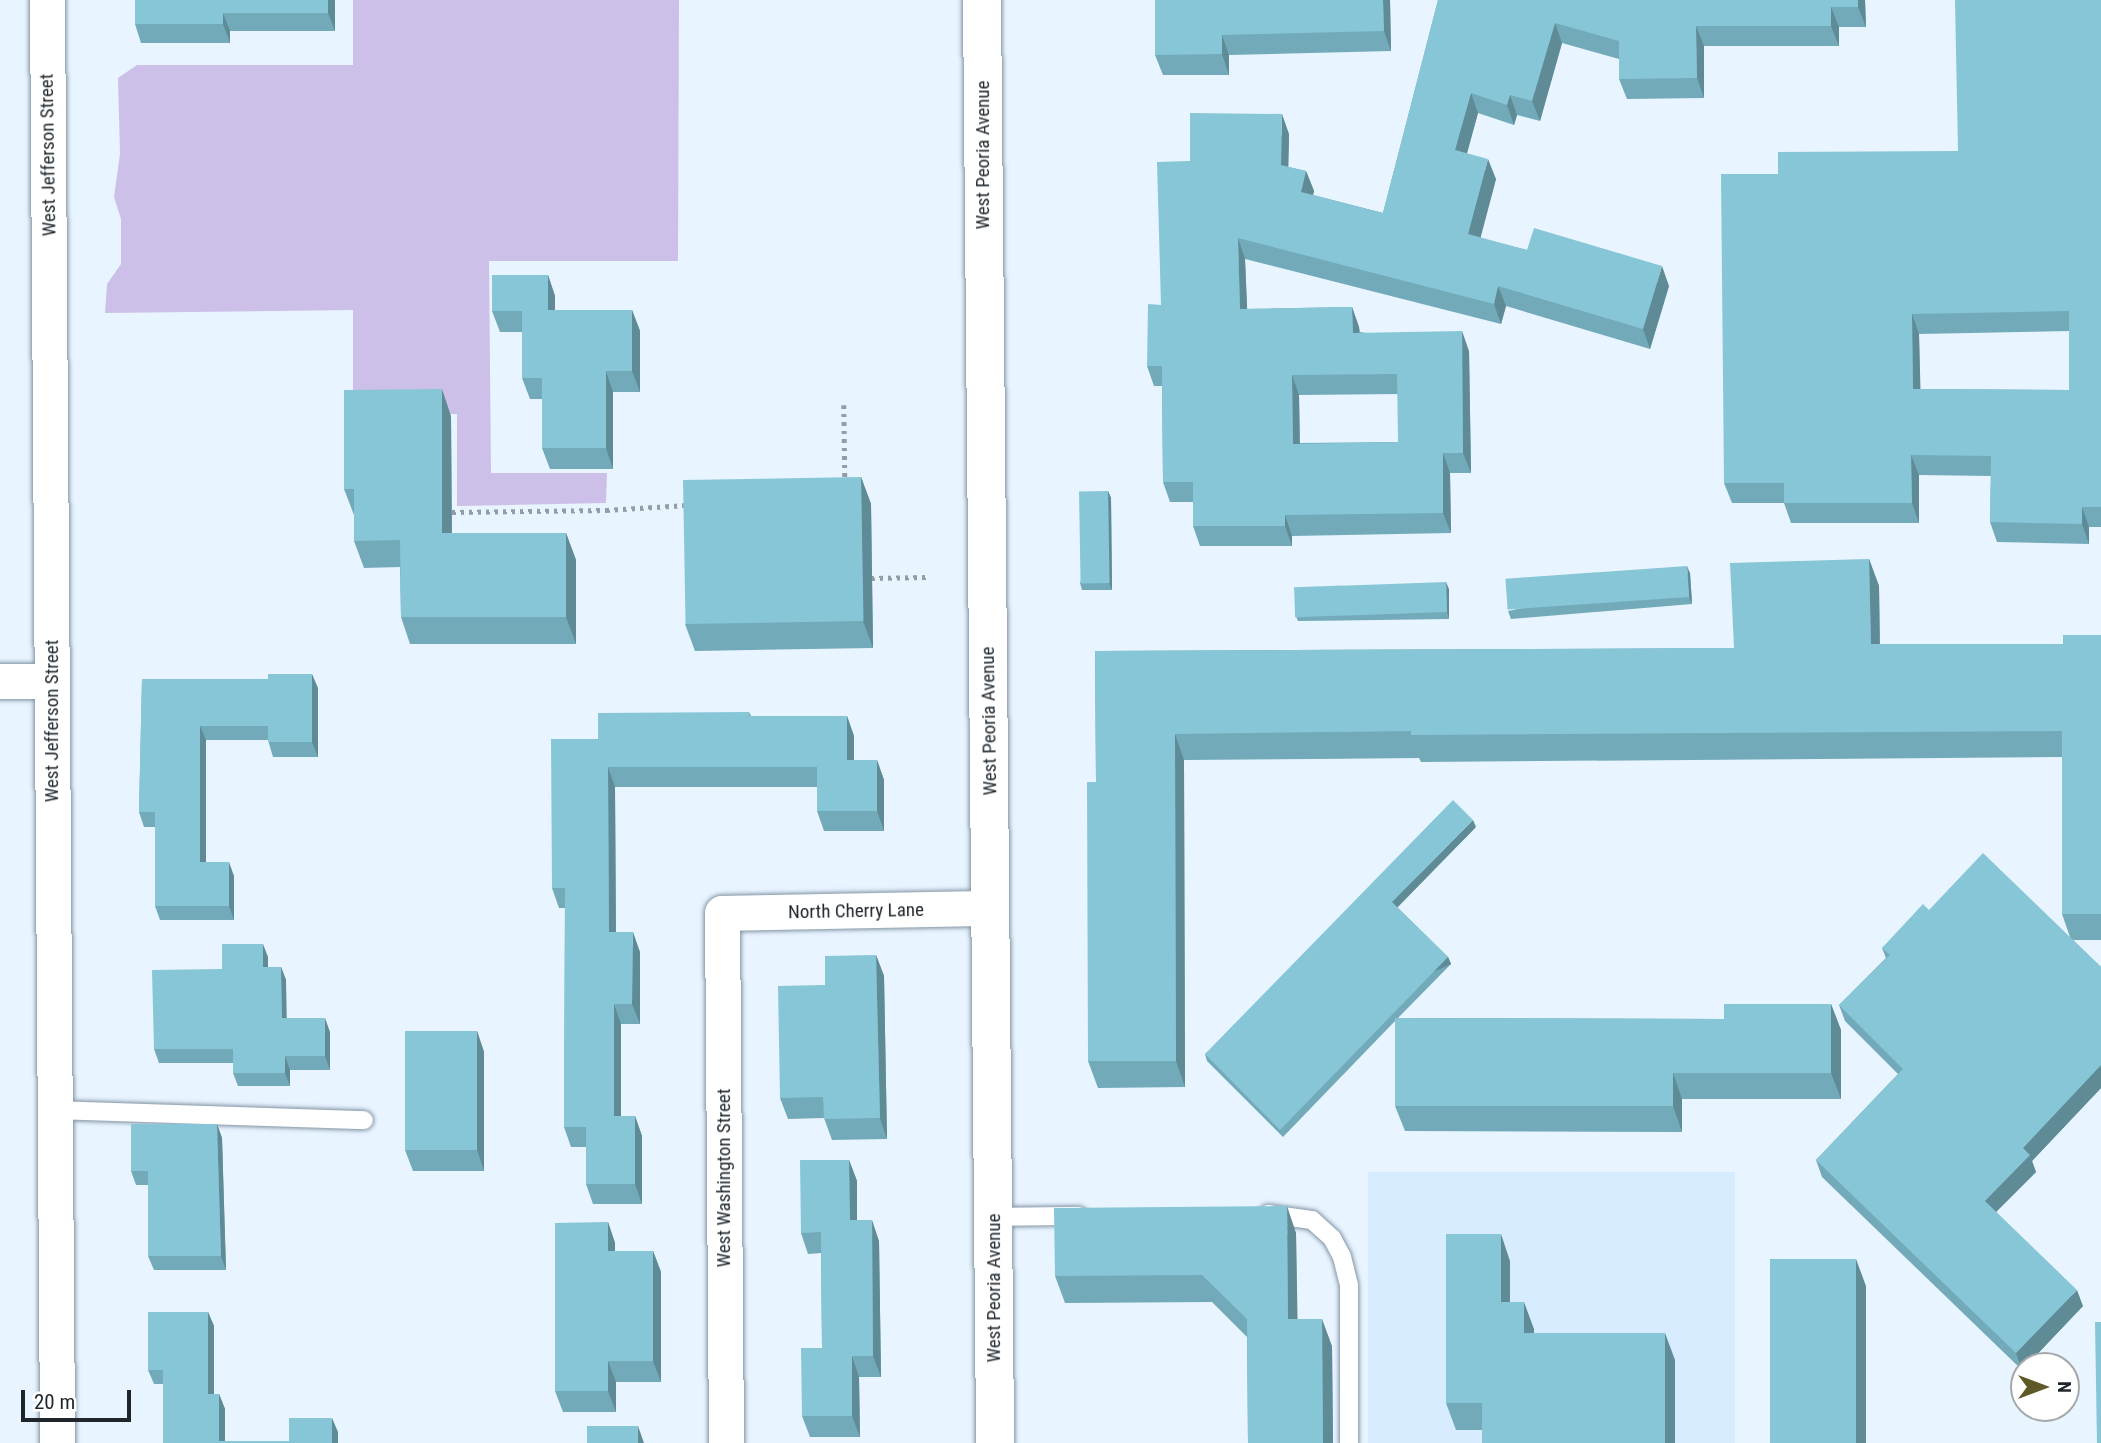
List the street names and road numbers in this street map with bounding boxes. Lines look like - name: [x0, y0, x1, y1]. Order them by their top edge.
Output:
- street label: West Jefferson Street: [35, 74, 61, 236]
- street label: West Peoria Avenue: [972, 81, 994, 229]
- street label: West Jefferson Street: [41, 640, 63, 802]
- street label: West Peoria Avenue: [976, 646, 1002, 796]
- street label: North Cherry Lane: [788, 898, 924, 924]
- street label: West Washington Street: [713, 1089, 735, 1267]
- street label: West Peoria Avenue: [983, 1214, 1005, 1362]

